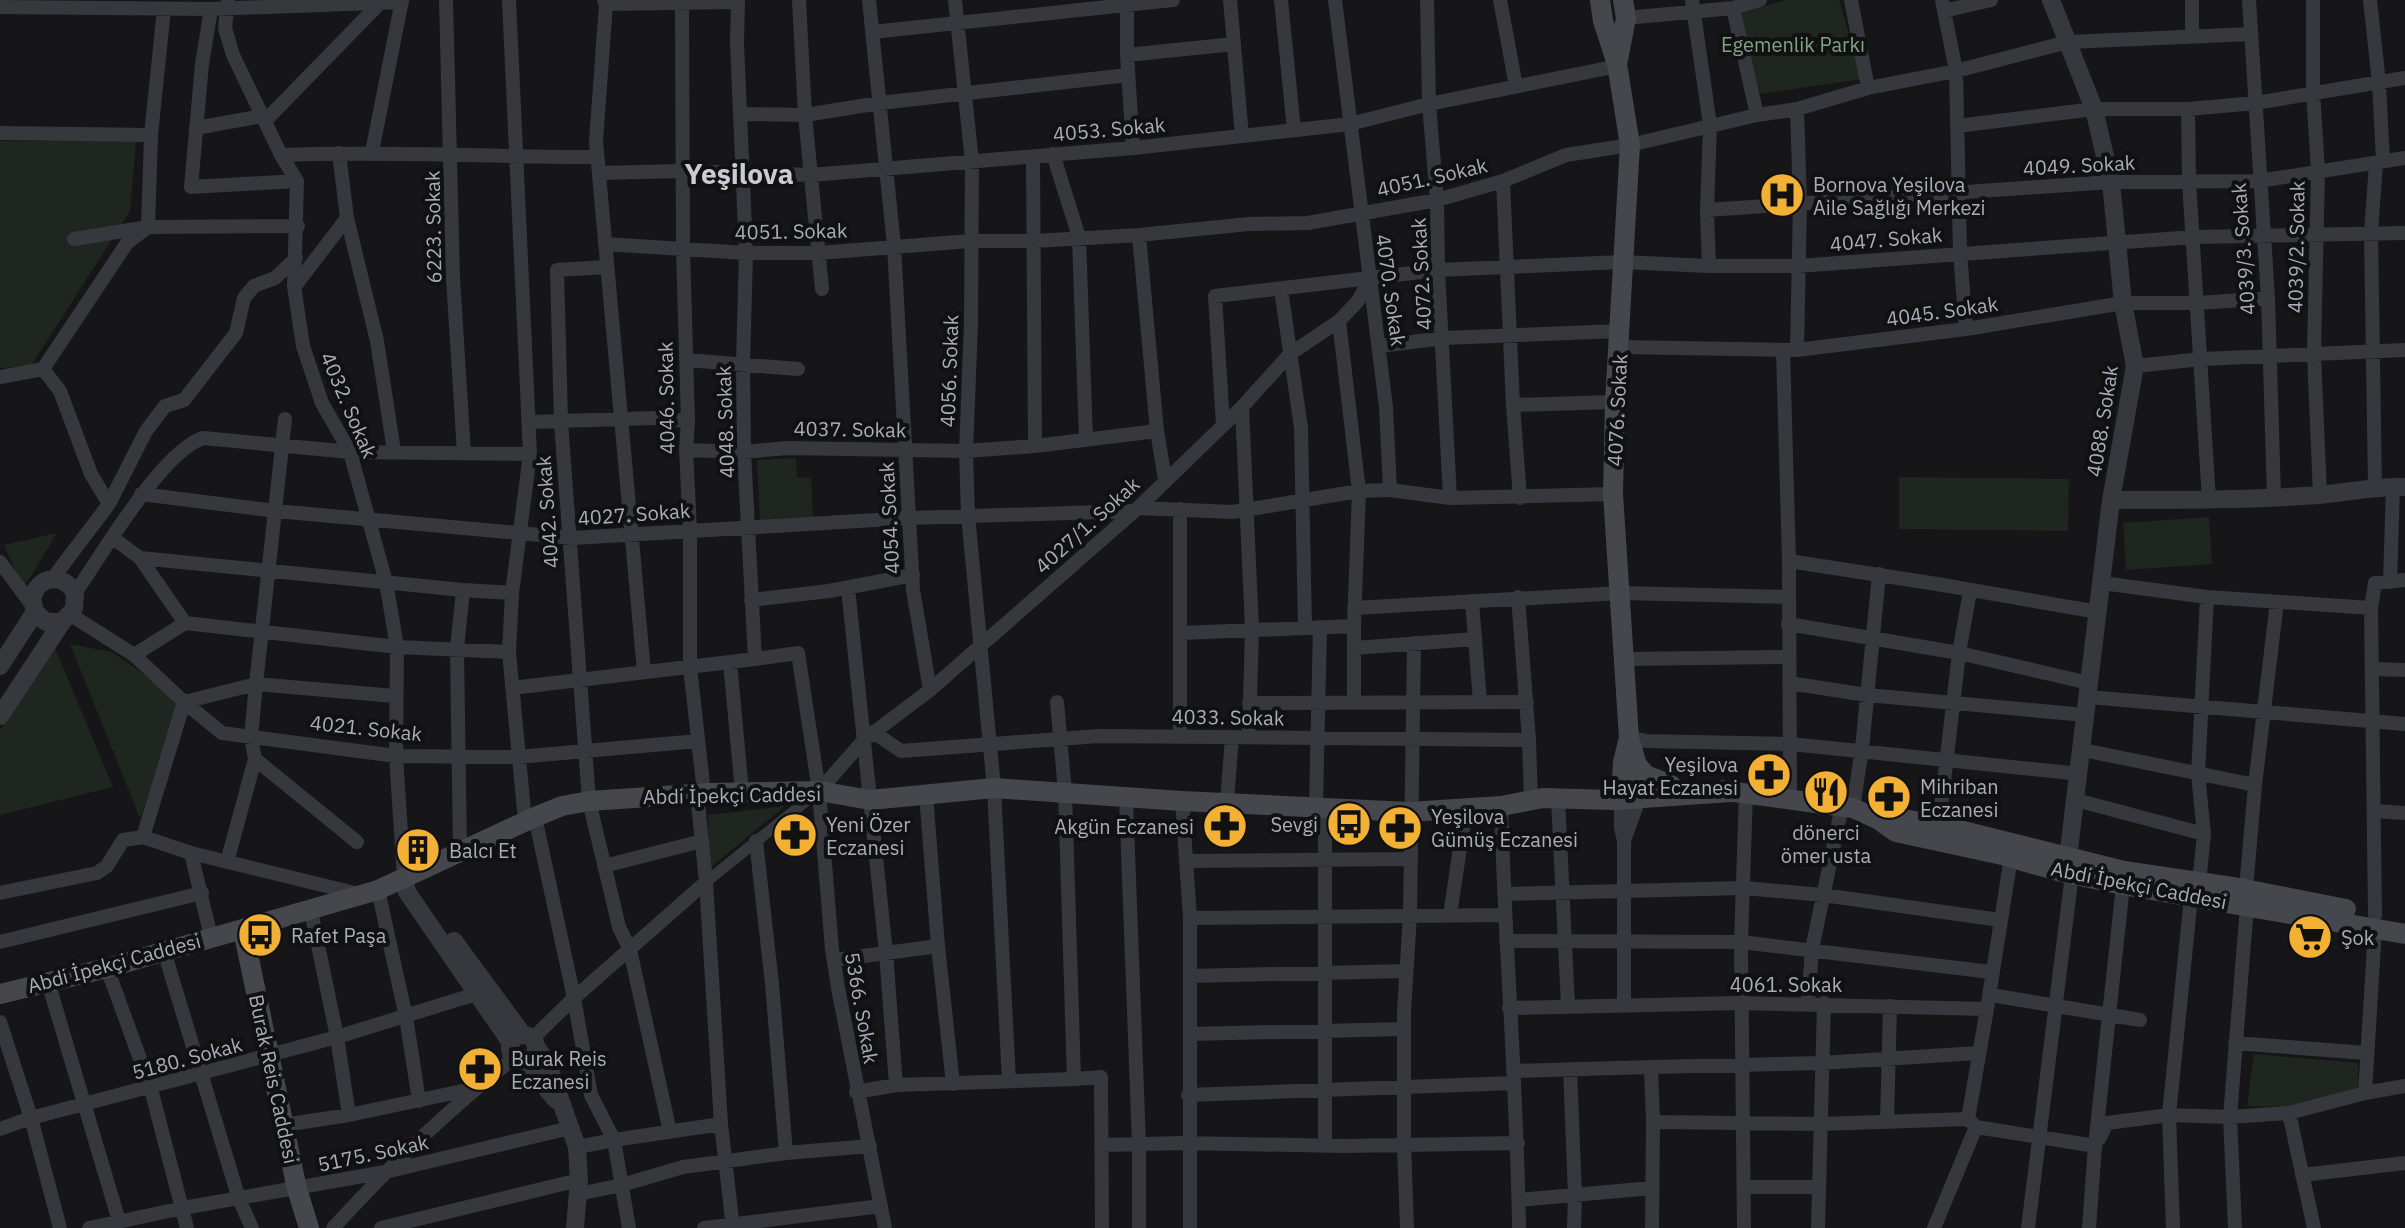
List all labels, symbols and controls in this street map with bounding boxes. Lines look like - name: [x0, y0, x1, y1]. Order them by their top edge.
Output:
- park label: Egemenlik Parkı: [1721, 31, 1865, 58]
- street label: 4053. Sokak: [1052, 111, 1167, 147]
- street label: 4049. Sokak: [2022, 149, 2136, 181]
- street label: 4051. Sokak: [1374, 151, 1490, 203]
- district label: Yeşilova: [684, 155, 794, 192]
- street label: 6223. Sokak: [419, 170, 447, 284]
- hospital icon: Bornova Yeşilova Aile Sağlığı Merkezi: [1758, 171, 1806, 219]
- place label: Bornova Yeşilova Aile Sağlığı Merkezi: [1813, 171, 1986, 221]
- street label: 4039/2. Sokak: [2281, 180, 2311, 313]
- street label: 4039/3. Sokak: [2225, 182, 2261, 316]
- street label: 4051. Sokak: [734, 217, 848, 245]
- street label: 4072. Sokak: [1405, 217, 1437, 331]
- street label: 4047. Sokak: [1829, 221, 1944, 257]
- street label: 4070. Sokak: [1370, 232, 1412, 348]
- street label: 4045. Sokak: [1884, 290, 2000, 332]
- street label: 4056. Sokak: [934, 314, 964, 428]
- street label: 4046. Sokak: [652, 341, 680, 455]
- street label: 4032. Sokak: [315, 348, 384, 463]
- street label: 4076. Sokak: [1601, 353, 1633, 467]
- street label: 4088. Sokak: [2080, 363, 2124, 479]
- street label: 4048. Sokak: [710, 365, 740, 479]
- street label: 4037. Sokak: [793, 415, 907, 443]
- street label: 4042. Sokak: [530, 454, 564, 569]
- street label: 4054. Sokak: [873, 461, 905, 575]
- street label: 4027/1. Sokak: [1029, 470, 1146, 579]
- street label: 4027. Sokak: [577, 497, 692, 531]
- street label: 4033. Sokak: [1171, 703, 1285, 731]
- street label: 4021. Sokak: [309, 709, 424, 747]
- place label: Yeşilova Hayat Eczanesi: [1603, 751, 1738, 801]
- pharmacy icon: Yeşilova Hayat Eczanesi: [1745, 751, 1793, 799]
- restaurant icon: dönerci ömer usta: [1802, 768, 1850, 816]
- pharmacy icon: Mihriban Eczanesi: [1865, 773, 1913, 821]
- place label: Mihriban Eczanesi: [1920, 773, 1999, 823]
- street label: Abdi İpekçi Caddesi: [643, 780, 821, 810]
- bus stop icon: Sevgi: [1325, 800, 1373, 848]
- pharmacy icon: Akgün Eczanesi: [1201, 802, 1249, 850]
- place label: Yeşilova Gümüş Eczanesi: [1431, 803, 1578, 853]
- pharmacy icon: Yeşilova Gümüş Eczanesi: [1376, 804, 1424, 852]
- pharmacy icon: Yeni Özer Eczanesi: [771, 811, 819, 859]
- place label: Yeni Özer Eczanesi: [826, 811, 910, 861]
- place label: Sevgi: [1270, 811, 1318, 838]
- place label: Akgün Eczanesi: [1054, 813, 1194, 840]
- place label: dönerci ömer usta: [1781, 819, 1871, 869]
- building icon: Balcı Et: [394, 826, 442, 874]
- place label: Balcı Et: [449, 837, 517, 864]
- street label: Abdi İpekçi Caddesi: [2049, 855, 2229, 915]
- bus stop icon: Rafet Paşa: [236, 911, 284, 959]
- supermarket icon: Şok: [2286, 913, 2334, 961]
- place label: Rafet Paşa: [291, 922, 387, 949]
- place label: Şok: [2341, 924, 2375, 951]
- street label: Abdi İpekçi Caddesi: [24, 927, 204, 999]
- street label: 5366. Sokak: [839, 950, 885, 1066]
- street label: 4061. Sokak: [1730, 971, 1843, 998]
- street label: Burak Reis Caddesi: [243, 992, 305, 1166]
- street label: 5180. Sokak: [129, 1030, 245, 1086]
- pharmacy icon: Burak Reis Eczanesi: [456, 1045, 504, 1093]
- place label: Burak Reis Eczanesi: [511, 1045, 607, 1095]
- street label: 5175. Sokak: [315, 1128, 431, 1178]

